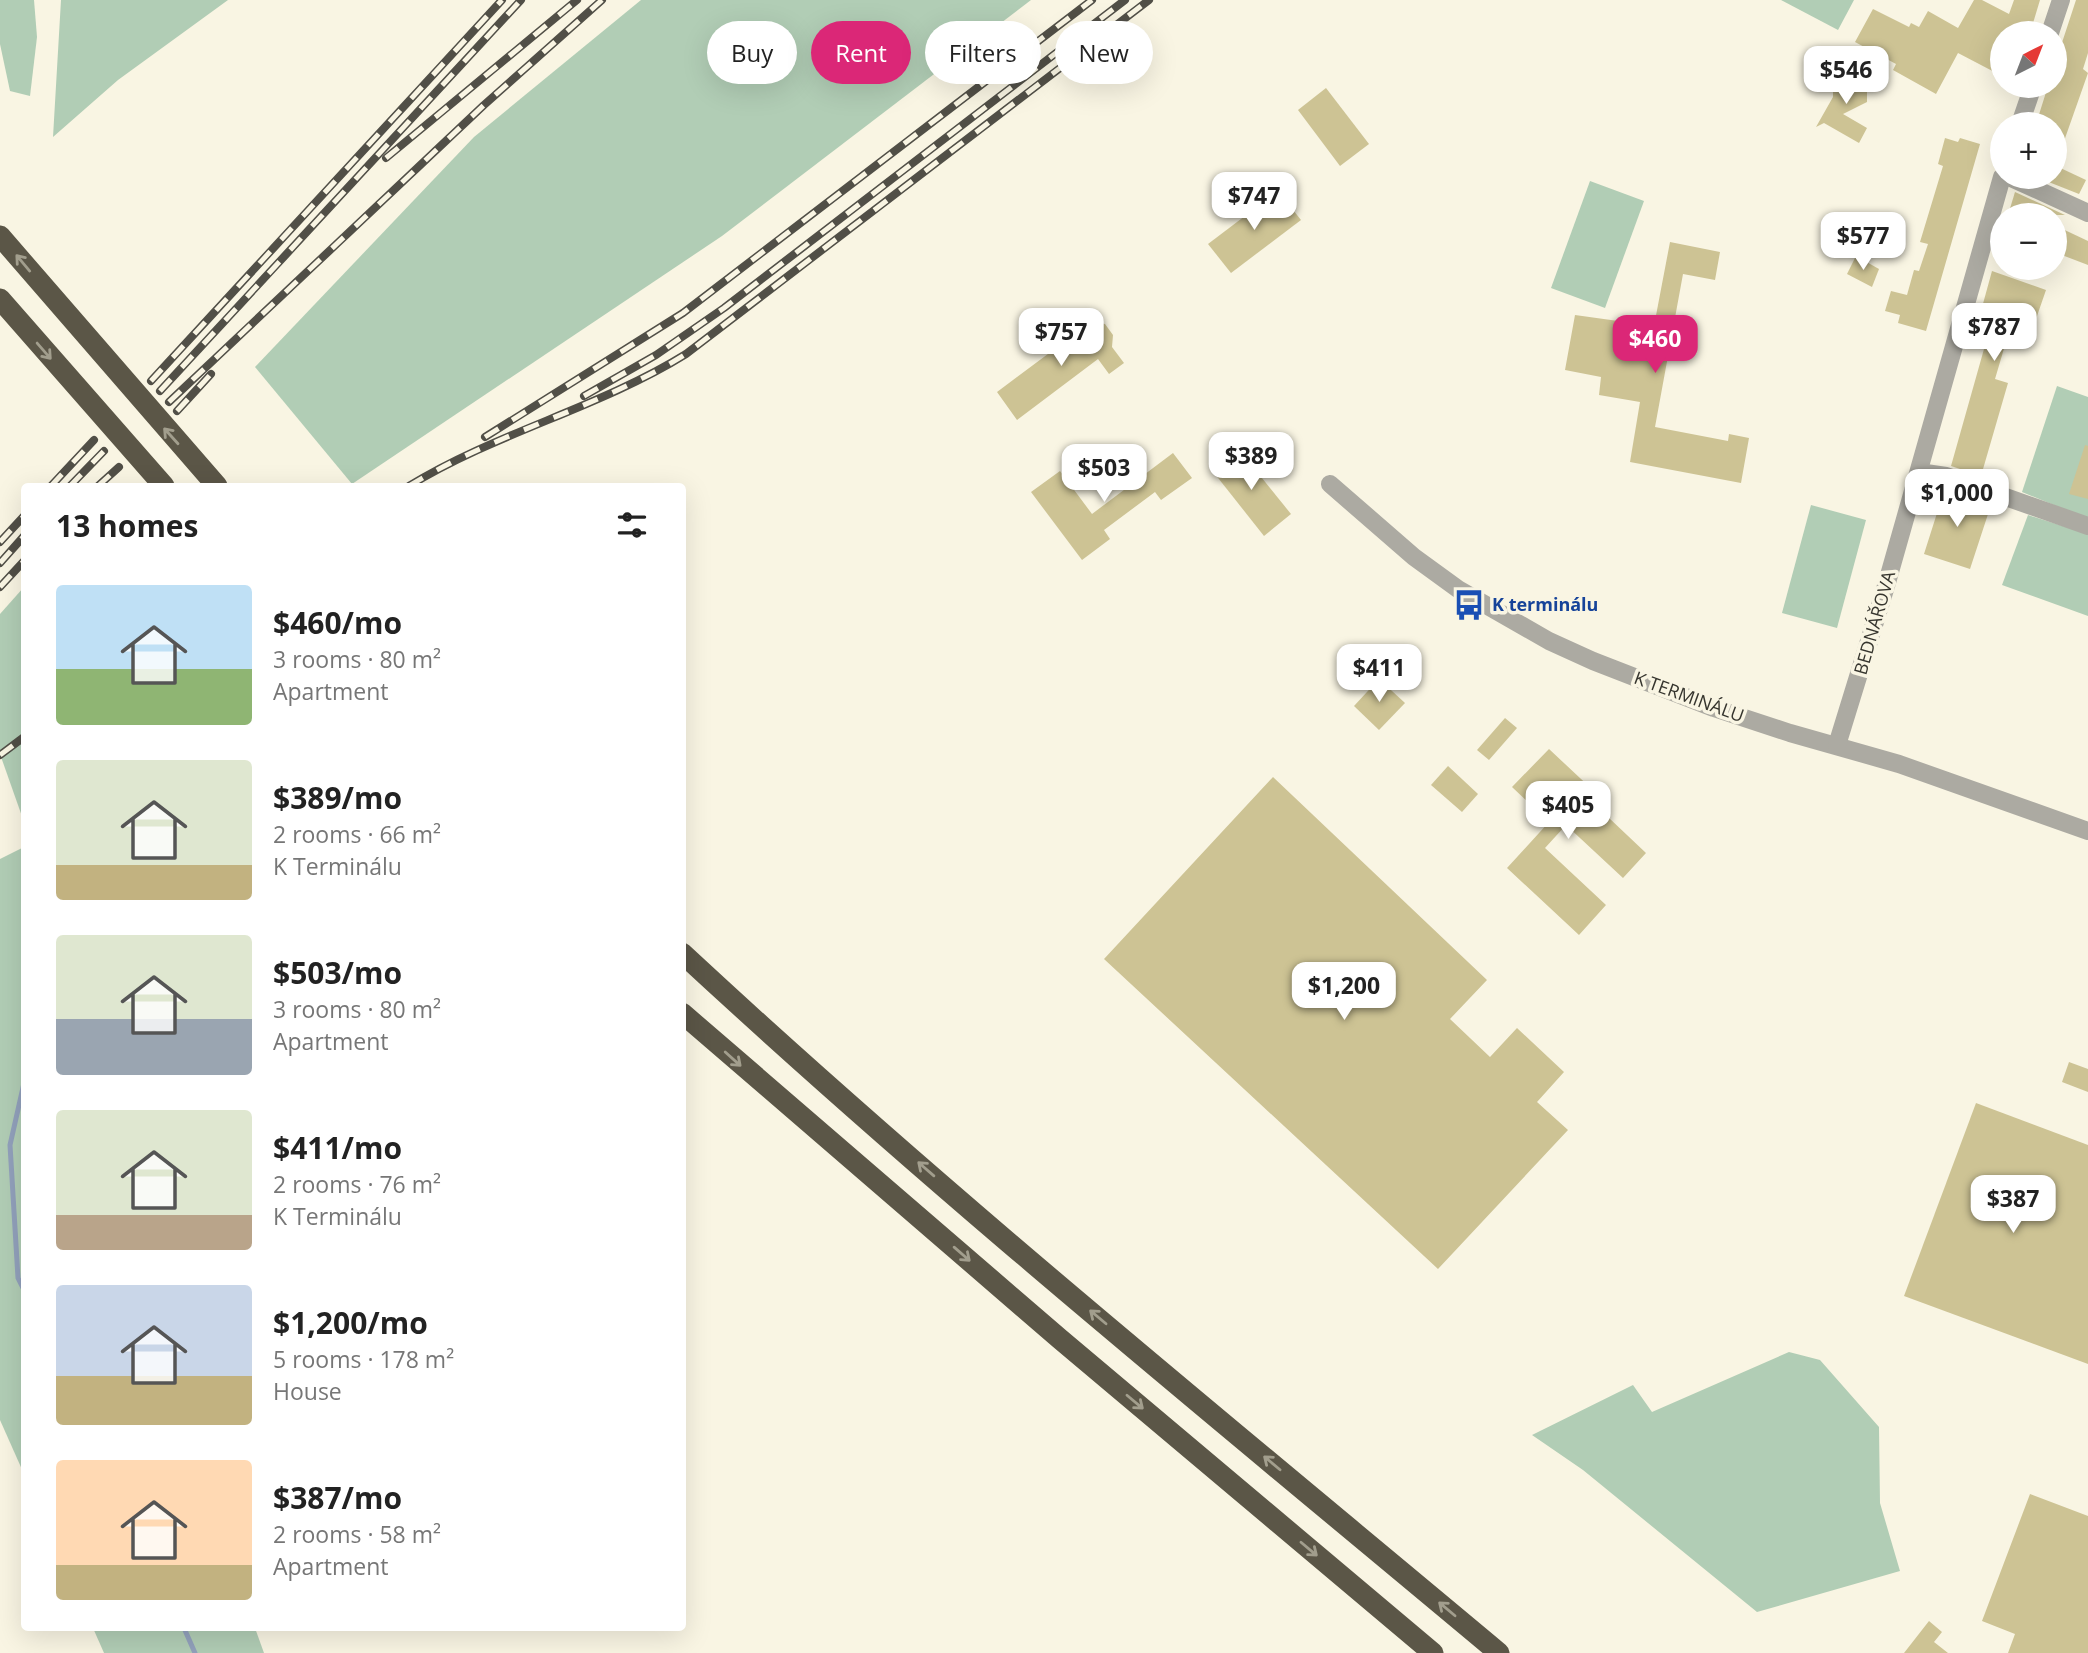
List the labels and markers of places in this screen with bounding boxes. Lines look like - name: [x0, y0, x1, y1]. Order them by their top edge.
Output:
- pin: $546: [1805, 46, 1887, 106]
- pin: $747: [1213, 173, 1295, 232]
- pin: $577: [1822, 212, 1904, 272]
- pin: $787: [1953, 304, 2035, 363]
- pin: $757: [1020, 308, 1102, 368]
- pin: $460: [1614, 316, 1696, 375]
- pin: $389: [1210, 433, 1292, 492]
- pin: $503: [1063, 444, 1145, 504]
- pin: $1,000: [1900, 470, 2014, 529]
- bus stop icon: K terminálu: [1452, 588, 1486, 622]
- place label: K terminálu: [1492, 592, 1598, 616]
- pin: $411: [1338, 644, 1420, 704]
- pin: $405: [1527, 782, 1609, 841]
- pin: $1,200: [1287, 962, 1401, 1022]
- pin: $387: [1972, 1176, 2054, 1235]

